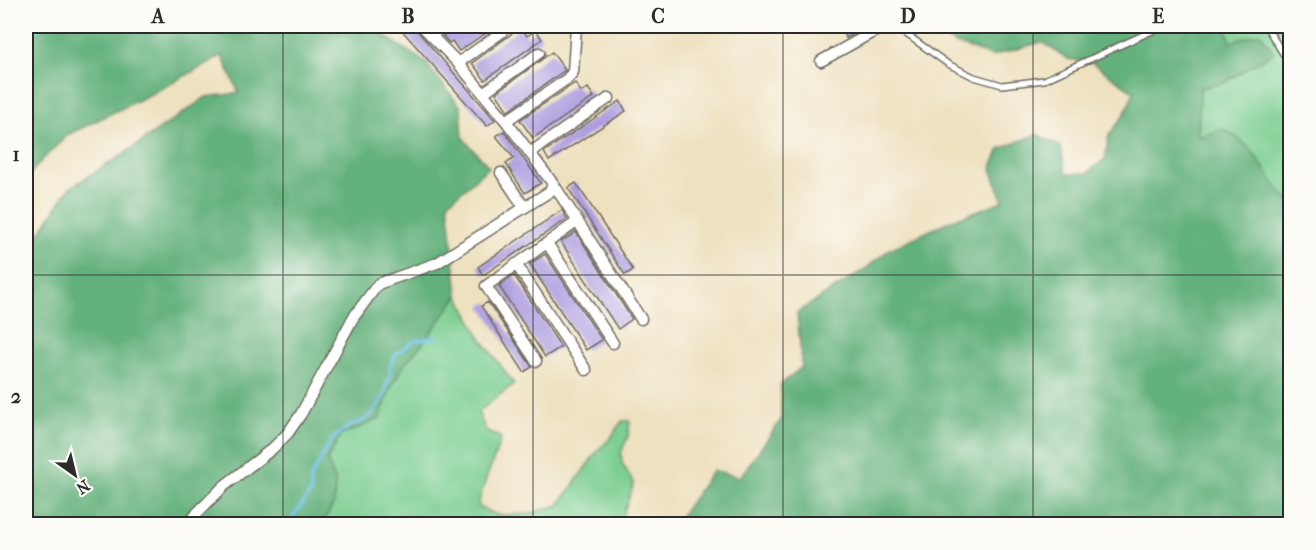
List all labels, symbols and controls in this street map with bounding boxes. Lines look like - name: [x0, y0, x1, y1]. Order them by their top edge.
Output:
- text: A: [150, 5, 166, 28]
- text: B: [401, 5, 415, 28]
- text: C: [651, 5, 665, 28]
- text: D: [900, 5, 916, 28]
- text: E: [1152, 5, 1164, 28]
- text: 1: [12, 143, 20, 166]
- text: 2: [11, 385, 21, 408]
- north arrow: [45, 445, 105, 505]
- text: N: [72, 476, 93, 499]

